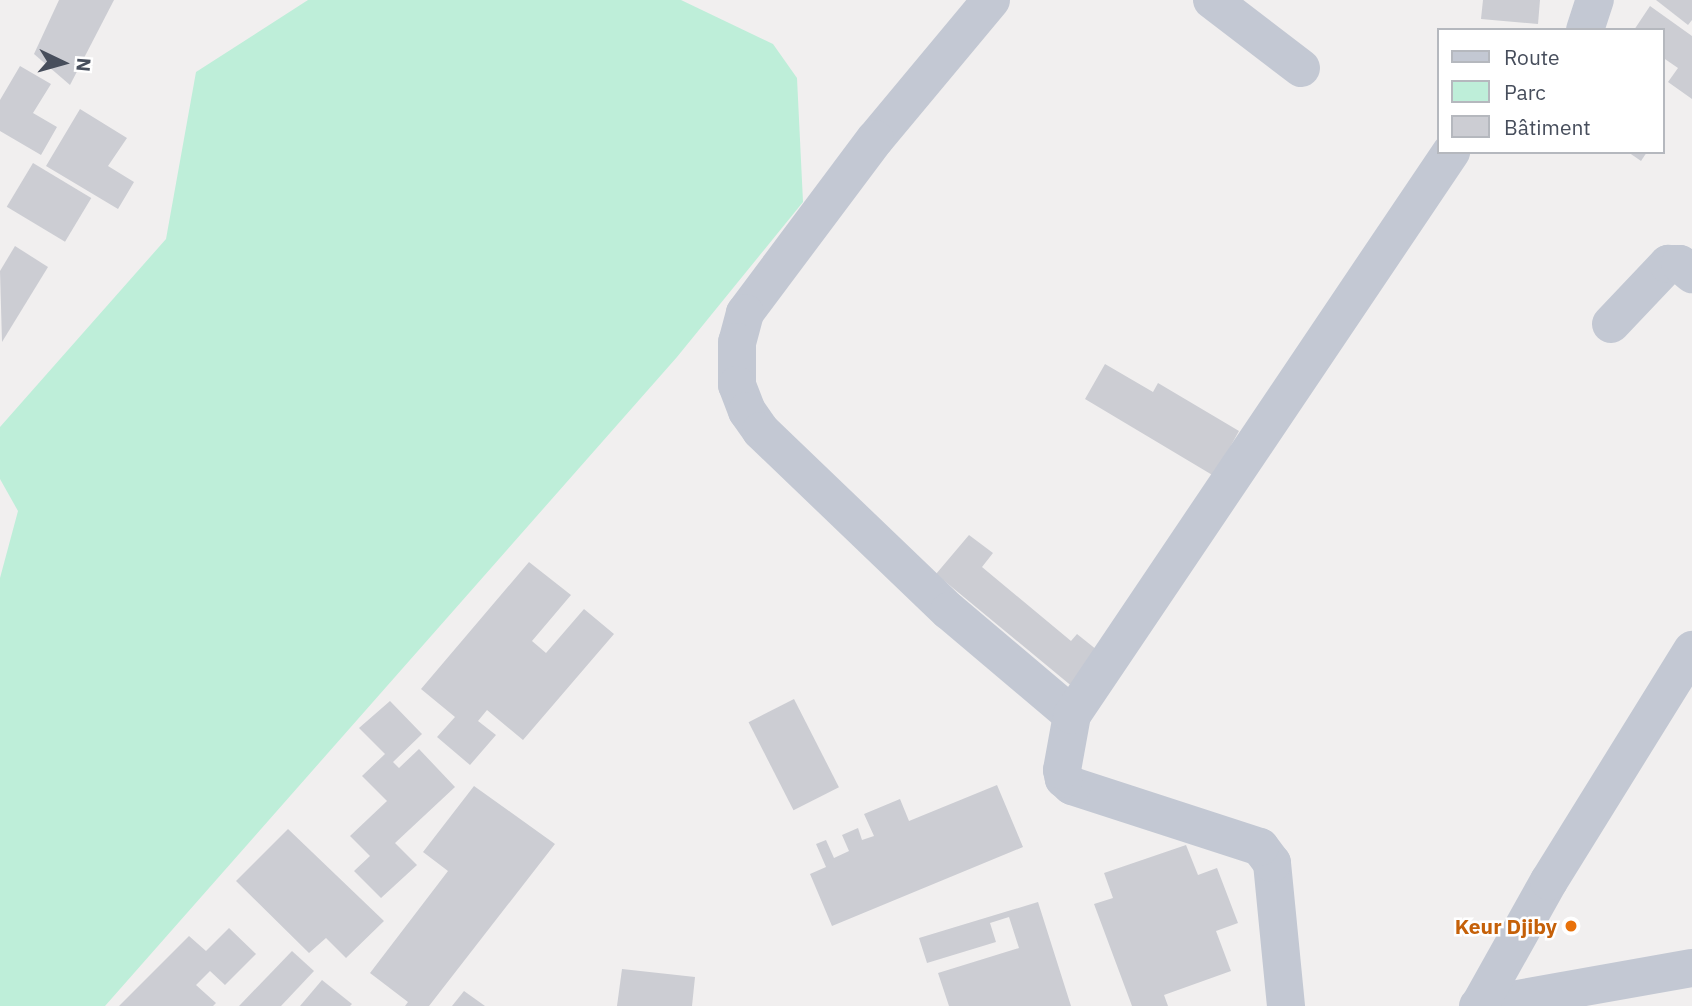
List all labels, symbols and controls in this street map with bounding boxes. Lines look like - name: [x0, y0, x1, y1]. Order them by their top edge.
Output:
- north arrow: [28, 28, 98, 98]
- legend: [1436, 28, 1664, 154]
- text: Route: [1504, 43, 1560, 71]
- text: N: [71, 57, 96, 73]
- text: Parc: [1504, 78, 1546, 106]
- text: Bâtiment: [1504, 113, 1591, 141]
- place label: Keur Djiby: [1455, 913, 1557, 939]
- marker: Keur Djiby: [1563, 918, 1579, 934]

